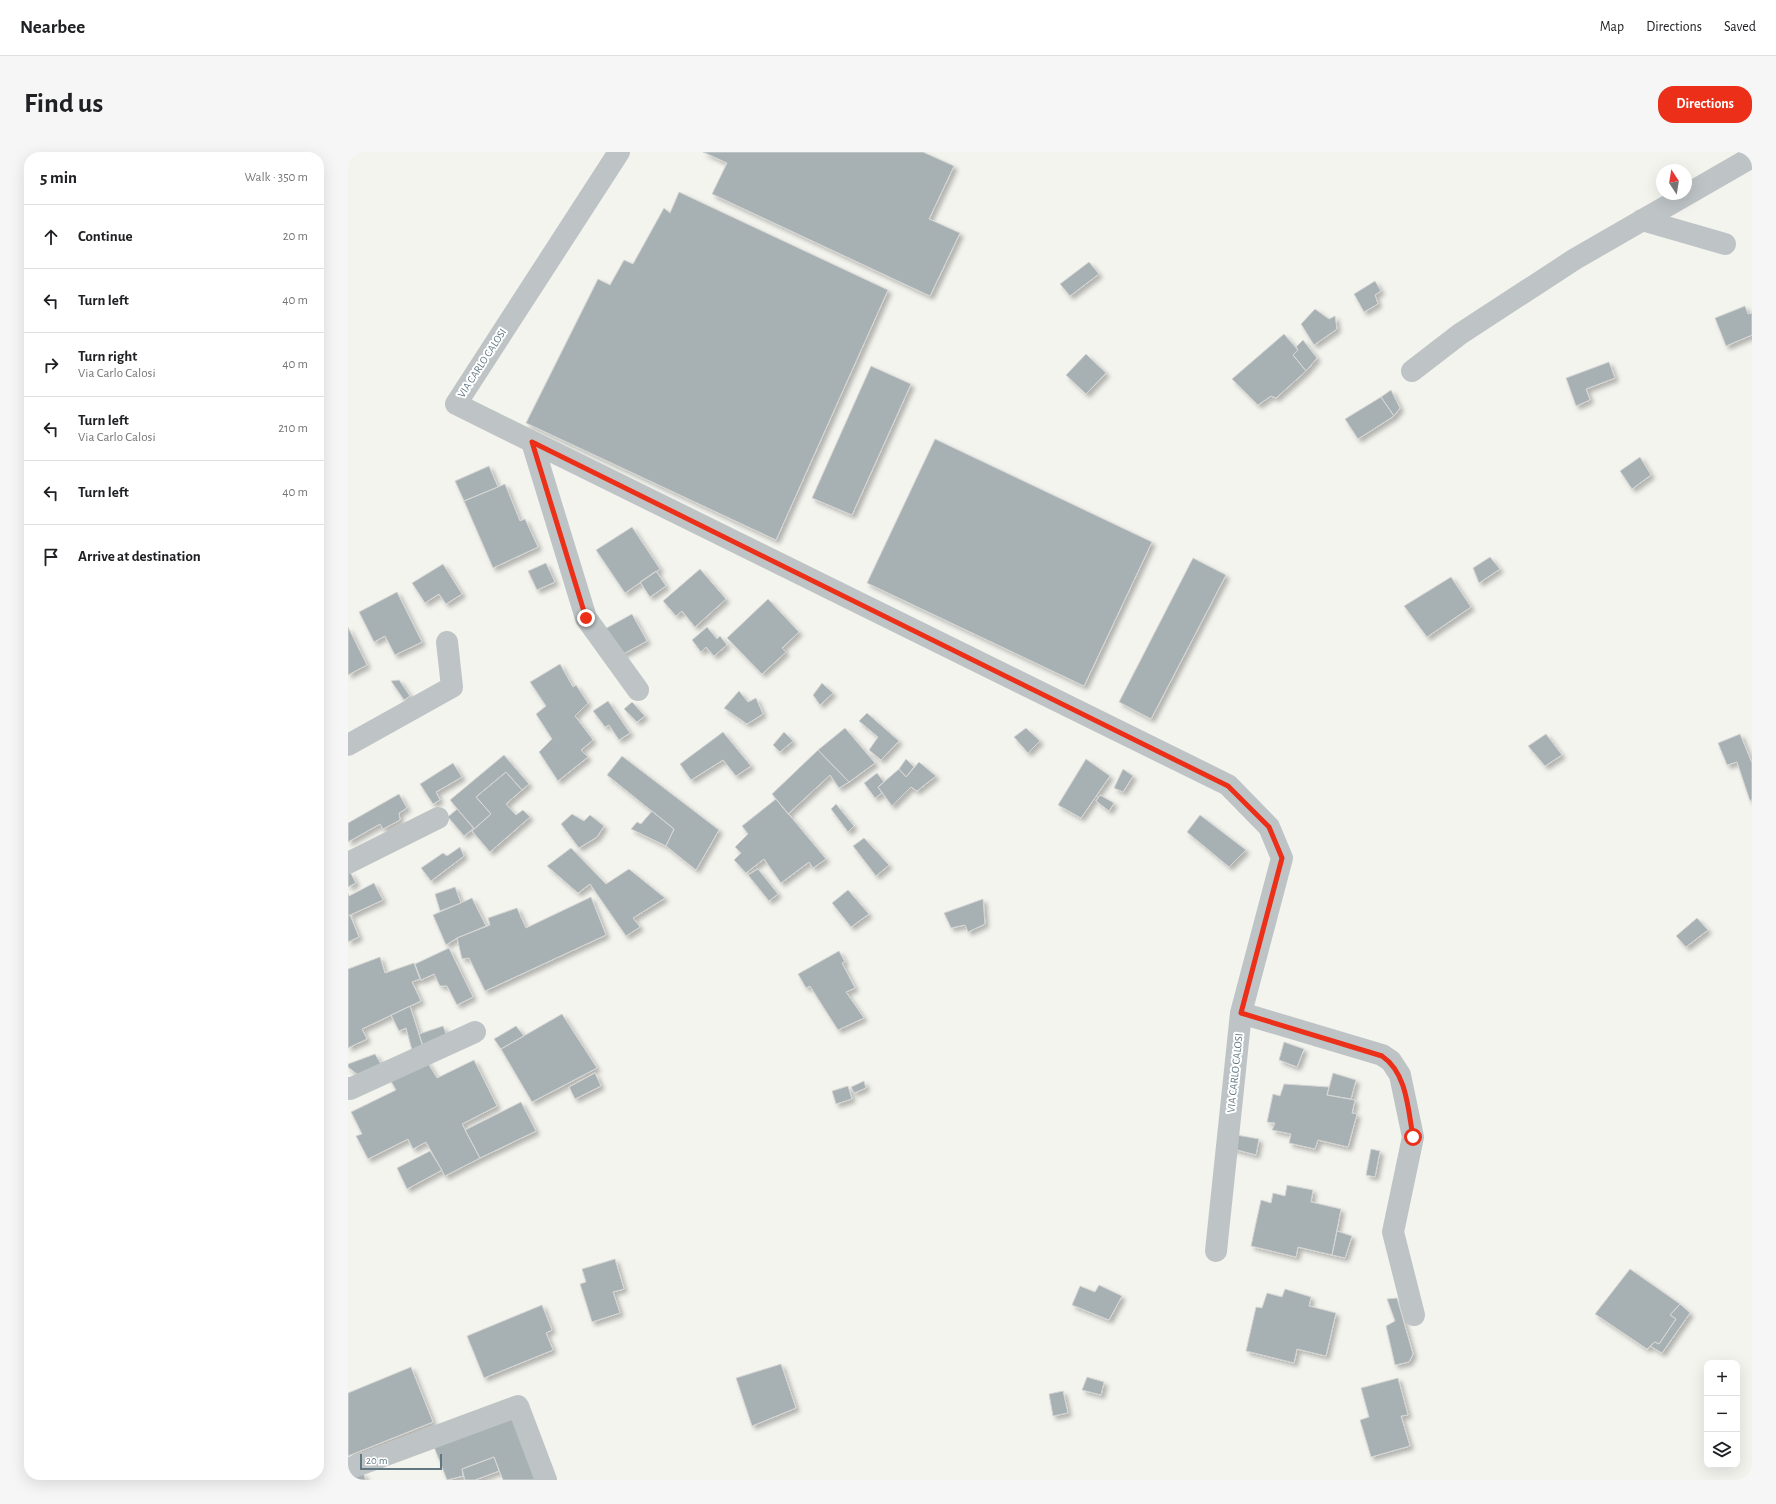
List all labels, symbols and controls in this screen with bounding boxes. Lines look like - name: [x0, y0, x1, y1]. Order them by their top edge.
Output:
- text: Nearbee: [20, 18, 85, 37]
- text: Map: [1600, 20, 1624, 34]
- text: Directions: [1646, 20, 1702, 34]
- text: Saved: [1724, 20, 1756, 34]
- button: Directions: [1658, 86, 1752, 123]
- text: Find us: [24, 90, 103, 118]
- north arrow: [1656, 164, 1692, 200]
- text: 5 min: [40, 169, 77, 186]
- text: Walk · 350 m: [244, 171, 308, 184]
- icon: ahead: [40, 226, 62, 248]
- text: Continue: [78, 229, 133, 244]
- text: 20 m: [283, 230, 308, 243]
- icon: left: [40, 290, 62, 312]
- text: Turn left: [78, 293, 129, 308]
- text: 40 m: [282, 294, 308, 307]
- street label: VIA CARLO CALOSI: [456, 326, 508, 400]
- text: Turn right: [78, 349, 137, 364]
- icon: right: [40, 354, 62, 376]
- text: 40 m: [282, 358, 308, 371]
- text: Via Carlo Calosi: [78, 367, 156, 380]
- text: Turn left: [78, 413, 129, 428]
- icon: left: [40, 418, 62, 440]
- text: 210 m: [278, 422, 308, 435]
- text: Via Carlo Calosi: [78, 431, 156, 444]
- icon: left: [40, 482, 62, 504]
- text: Turn left: [78, 485, 129, 500]
- text: 40 m: [282, 486, 308, 499]
- icon: arrive: [40, 546, 62, 568]
- text: Arrive at destination: [78, 549, 201, 564]
- route end: [577, 609, 595, 627]
- street label: VIA CARLO CALOSI: [1225, 1033, 1245, 1113]
- route start: [1404, 1128, 1422, 1146]
- map controls: [1704, 1360, 1740, 1468]
- button: +: [1704, 1360, 1740, 1396]
- button: −: [1704, 1396, 1740, 1432]
- button: layers: [1704, 1432, 1740, 1468]
- scale bar: [360, 1452, 442, 1471]
- text: 20 m: [366, 1455, 387, 1466]

